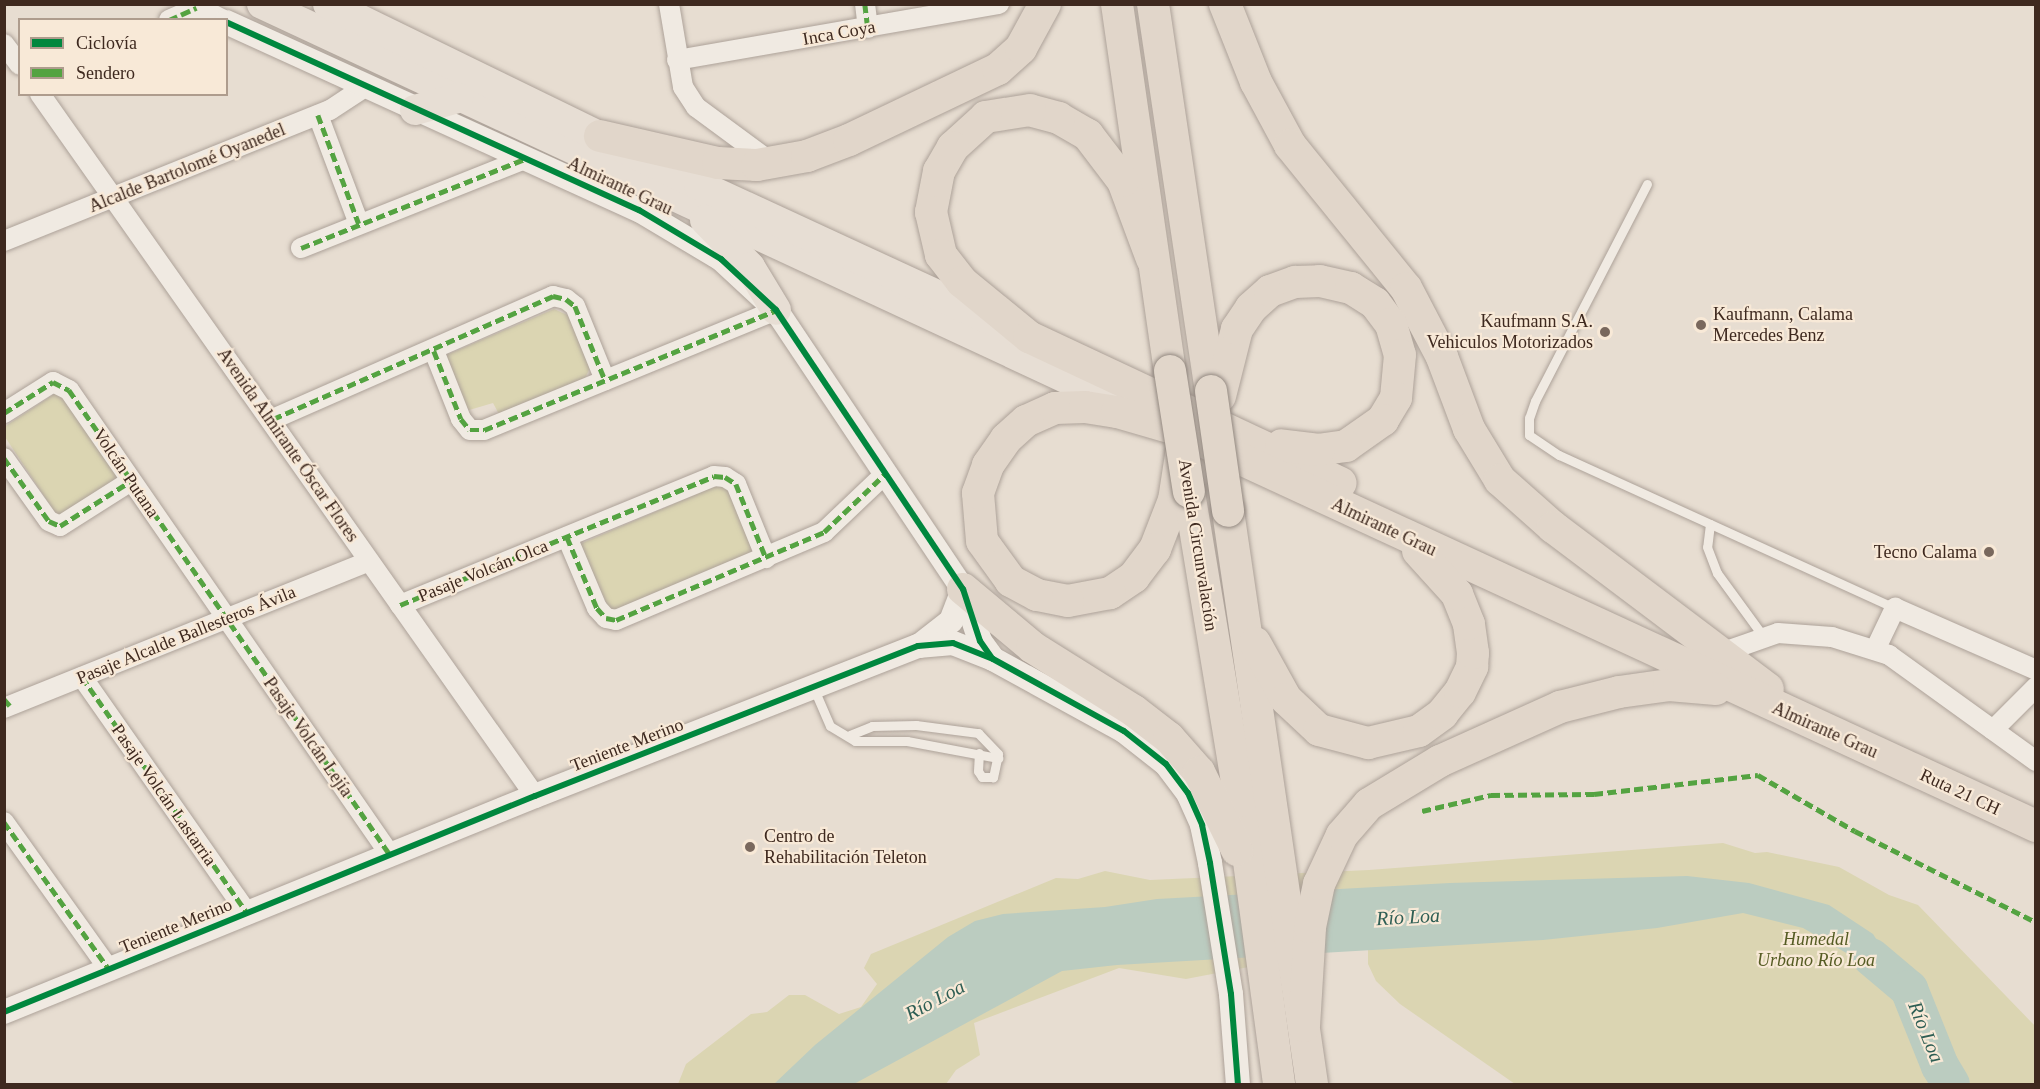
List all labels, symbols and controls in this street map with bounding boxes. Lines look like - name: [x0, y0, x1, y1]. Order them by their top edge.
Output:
- street label: Inca Coya: [801, 16, 877, 50]
- legend: [18, 18, 228, 96]
- text: Ciclovía: [76, 33, 137, 53]
- text: Sendero: [76, 63, 135, 83]
- street label: Alcalde Bartolomé Oyanedel: [86, 119, 288, 217]
- street label: Almirante Grau: [564, 152, 676, 220]
- place label: Kaufmann, Calama Mercedes Benz: [1713, 304, 1853, 346]
- place label: Kaufmann S.A. Vehiculos Motorizados: [1427, 311, 1593, 354]
- marker: Kaufmann, Calama Mercedes Benz: [1694, 318, 1708, 332]
- marker: Kaufmann S.A. Vehiculos Motorizados: [1598, 325, 1612, 339]
- street label: Avenida Almirante Óscar Flores: [212, 343, 364, 547]
- street label: Volcán Putana: [88, 424, 164, 522]
- street label: Avenida Circunvalación: [1174, 457, 1222, 633]
- street label: Almirante Grau: [1328, 493, 1440, 561]
- street label: Pasaje Volcán Olca: [415, 535, 551, 607]
- place label: Tecno Calama: [1874, 541, 1977, 563]
- marker: Tecno Calama: [1982, 545, 1996, 559]
- street label: Pasaje Alcalde Ballesteros Ávila: [73, 581, 299, 689]
- street label: Pasaje Volcán Lejía: [259, 673, 357, 801]
- street label: Almirante Grau: [1769, 697, 1881, 763]
- street label: Teniente Merino: [567, 714, 687, 776]
- street label: Pasaje Volcán Lastarria: [107, 720, 221, 870]
- street label: Ruta 21 CH: [1916, 764, 2004, 820]
- place label: Centro de Rehabilitación Teleton: [764, 826, 927, 868]
- marker: Centro de Rehabilitación Teleton: [741, 838, 759, 856]
- street label: Teniente Merino: [117, 894, 235, 958]
- water label: Río Loa: [1375, 903, 1441, 931]
- park label: Humedal Urbano Río Loa: [1757, 929, 1875, 972]
- water label: Río Loa: [901, 974, 969, 1026]
- water label: Río Loa: [1903, 998, 1949, 1066]

